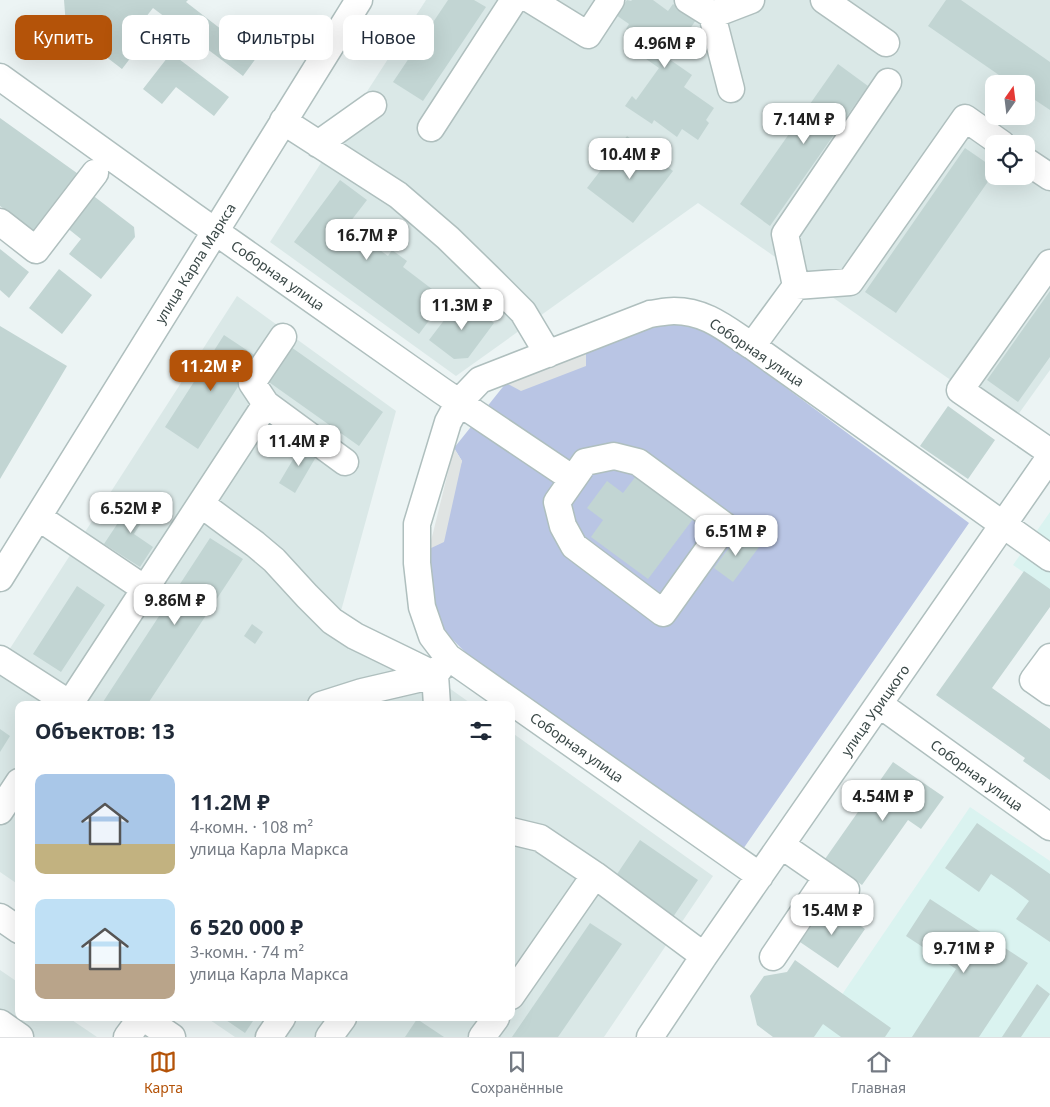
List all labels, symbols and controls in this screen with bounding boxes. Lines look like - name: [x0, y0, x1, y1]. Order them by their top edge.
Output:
- chip: Купить: [15, 15, 112, 60]
- chip: Снять: [122, 15, 209, 60]
- chip: Фильтры: [219, 15, 333, 60]
- chip: Новое: [343, 15, 434, 60]
- pin: 4.96M ₽: [619, 27, 711, 69]
- text: 4.96M ₽: [635, 32, 695, 54]
- north arrow: [985, 75, 1035, 125]
- map controls: [985, 75, 1035, 185]
- pin: 7.14M ₽: [758, 102, 850, 145]
- text: 7.14M ₽: [774, 108, 834, 130]
- button: locate: [985, 135, 1035, 185]
- pin: 10.4M ₽: [584, 138, 676, 180]
- text: 10.4M ₽: [600, 143, 660, 165]
- street label: улица Карла Маркса: [150, 199, 240, 327]
- pin: 16.7M ₽: [321, 218, 413, 261]
- text: 16.7M ₽: [337, 224, 397, 246]
- street label: Соборная улица: [227, 236, 329, 314]
- pin: 11.3M ₽: [416, 288, 508, 331]
- text: 11.3M ₽: [432, 294, 492, 316]
- street label: Соборная улица: [706, 313, 808, 391]
- pin: 11.2M ₽: [165, 350, 257, 392]
- text: 11.2M ₽: [181, 355, 241, 377]
- pin: 11.4M ₽: [253, 424, 345, 467]
- text: 11.4M ₽: [269, 430, 329, 452]
- pin: 6.52M ₽: [85, 492, 177, 534]
- text: 6.52M ₽: [101, 497, 161, 519]
- pin: 6.51M ₽: [690, 514, 782, 557]
- text: 6.51M ₽: [706, 520, 766, 542]
- pin: 9.86M ₽: [129, 584, 221, 626]
- text: 9.86M ₽: [145, 589, 205, 611]
- street label: улица Урицкого: [836, 661, 914, 759]
- street label: Соборная улица: [526, 708, 628, 786]
- text: Объектов: 13: [35, 717, 175, 745]
- icon: filters: [467, 717, 495, 745]
- street label: Соборная улица: [927, 735, 1027, 815]
- pin: 4.54M ₽: [837, 780, 929, 822]
- text: 4.54M ₽: [853, 785, 913, 807]
- text: 11.2M ₽: [190, 788, 270, 816]
- icon: home: [75, 794, 135, 854]
- text: 4-комн. · 108 m²: [190, 816, 313, 838]
- text: улица Карла Маркса: [190, 838, 349, 860]
- pin: 15.4M ₽: [786, 894, 878, 936]
- text: 15.4M ₽: [802, 899, 862, 921]
- text: 6 520 000 ₽: [190, 913, 303, 941]
- icon: home: [75, 919, 135, 979]
- pin: 9.71M ₽: [918, 932, 1010, 974]
- text: 9.71M ₽: [934, 937, 994, 959]
- text: 3-комн. · 74 m²: [190, 941, 304, 963]
- text: улица Карла Маркса: [190, 963, 349, 985]
- tab: Карта: [144, 1048, 183, 1097]
- tab: Сохранённые: [471, 1048, 563, 1097]
- tab: Главная: [851, 1048, 906, 1097]

